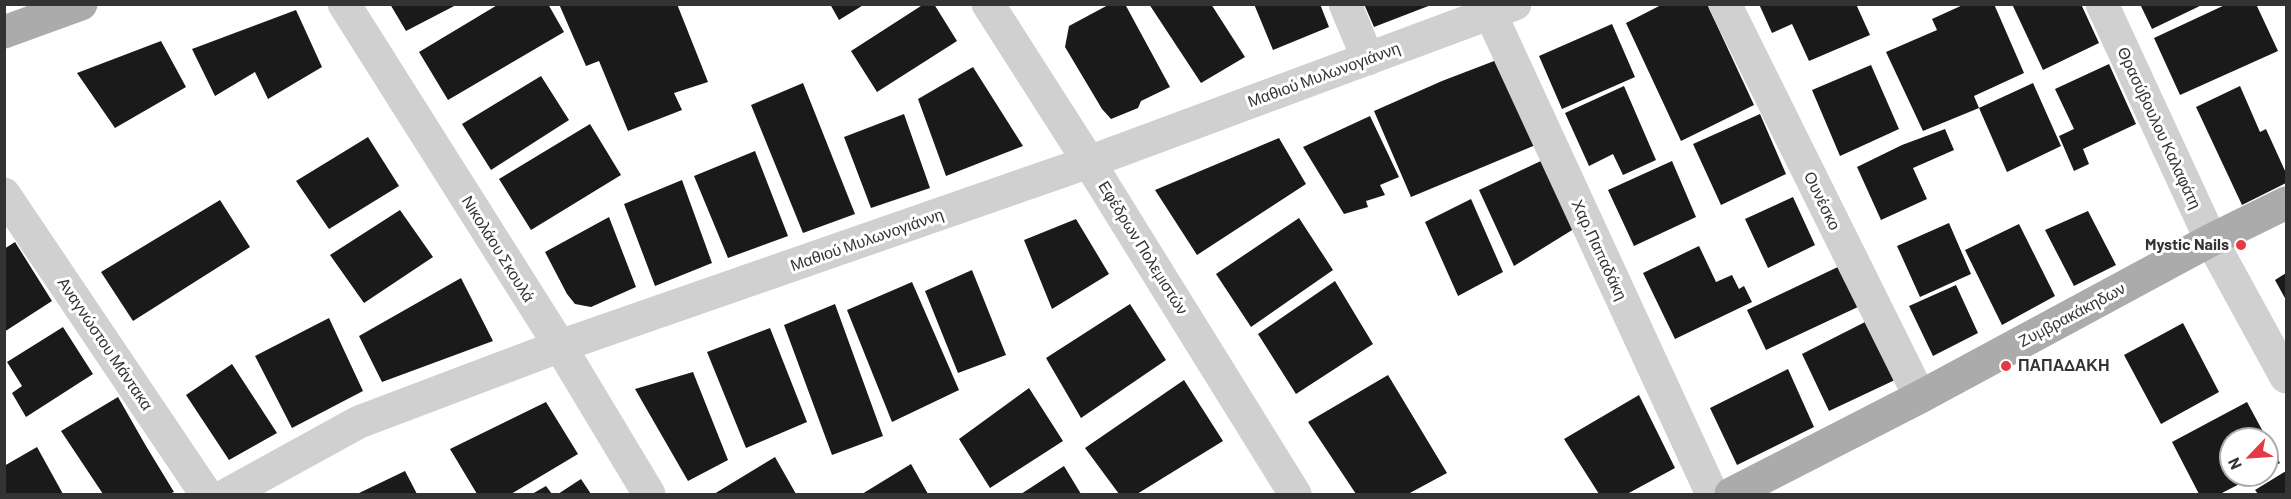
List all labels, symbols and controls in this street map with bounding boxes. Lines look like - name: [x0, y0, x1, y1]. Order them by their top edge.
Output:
- street label: Μαθιού Μυλωνογιάννη: [1245, 38, 1403, 112]
- street label: Θρασύβουλου Καλαφάτη: [2113, 44, 2205, 212]
- street label: Ουνέσκο: [1800, 169, 1844, 233]
- street label: Εφέδρων Πολεμιστών: [1094, 178, 1192, 318]
- street label: Νικολάου Σκουλά: [458, 192, 538, 306]
- street label: Χαρ.Παπαδάκη: [1567, 197, 1631, 303]
- street label: Μαθιού Μυλωνογιάννη: [788, 205, 946, 275]
- place label: Mystic Nails: [2145, 235, 2229, 255]
- marker: Mystic Nails: [2234, 238, 2248, 252]
- street label: Αναγνώστου Μάντακα: [53, 274, 157, 414]
- street label: Ζυμβρακάκηδων: [2015, 279, 2129, 351]
- place label: ΠΑΠΑΔΑΚΗ: [2018, 356, 2109, 376]
- marker: ΠΑΠΑΔΑΚΗ: [1999, 359, 2013, 373]
- north arrow: [2219, 427, 2279, 487]
- text: N: [2223, 455, 2245, 473]

